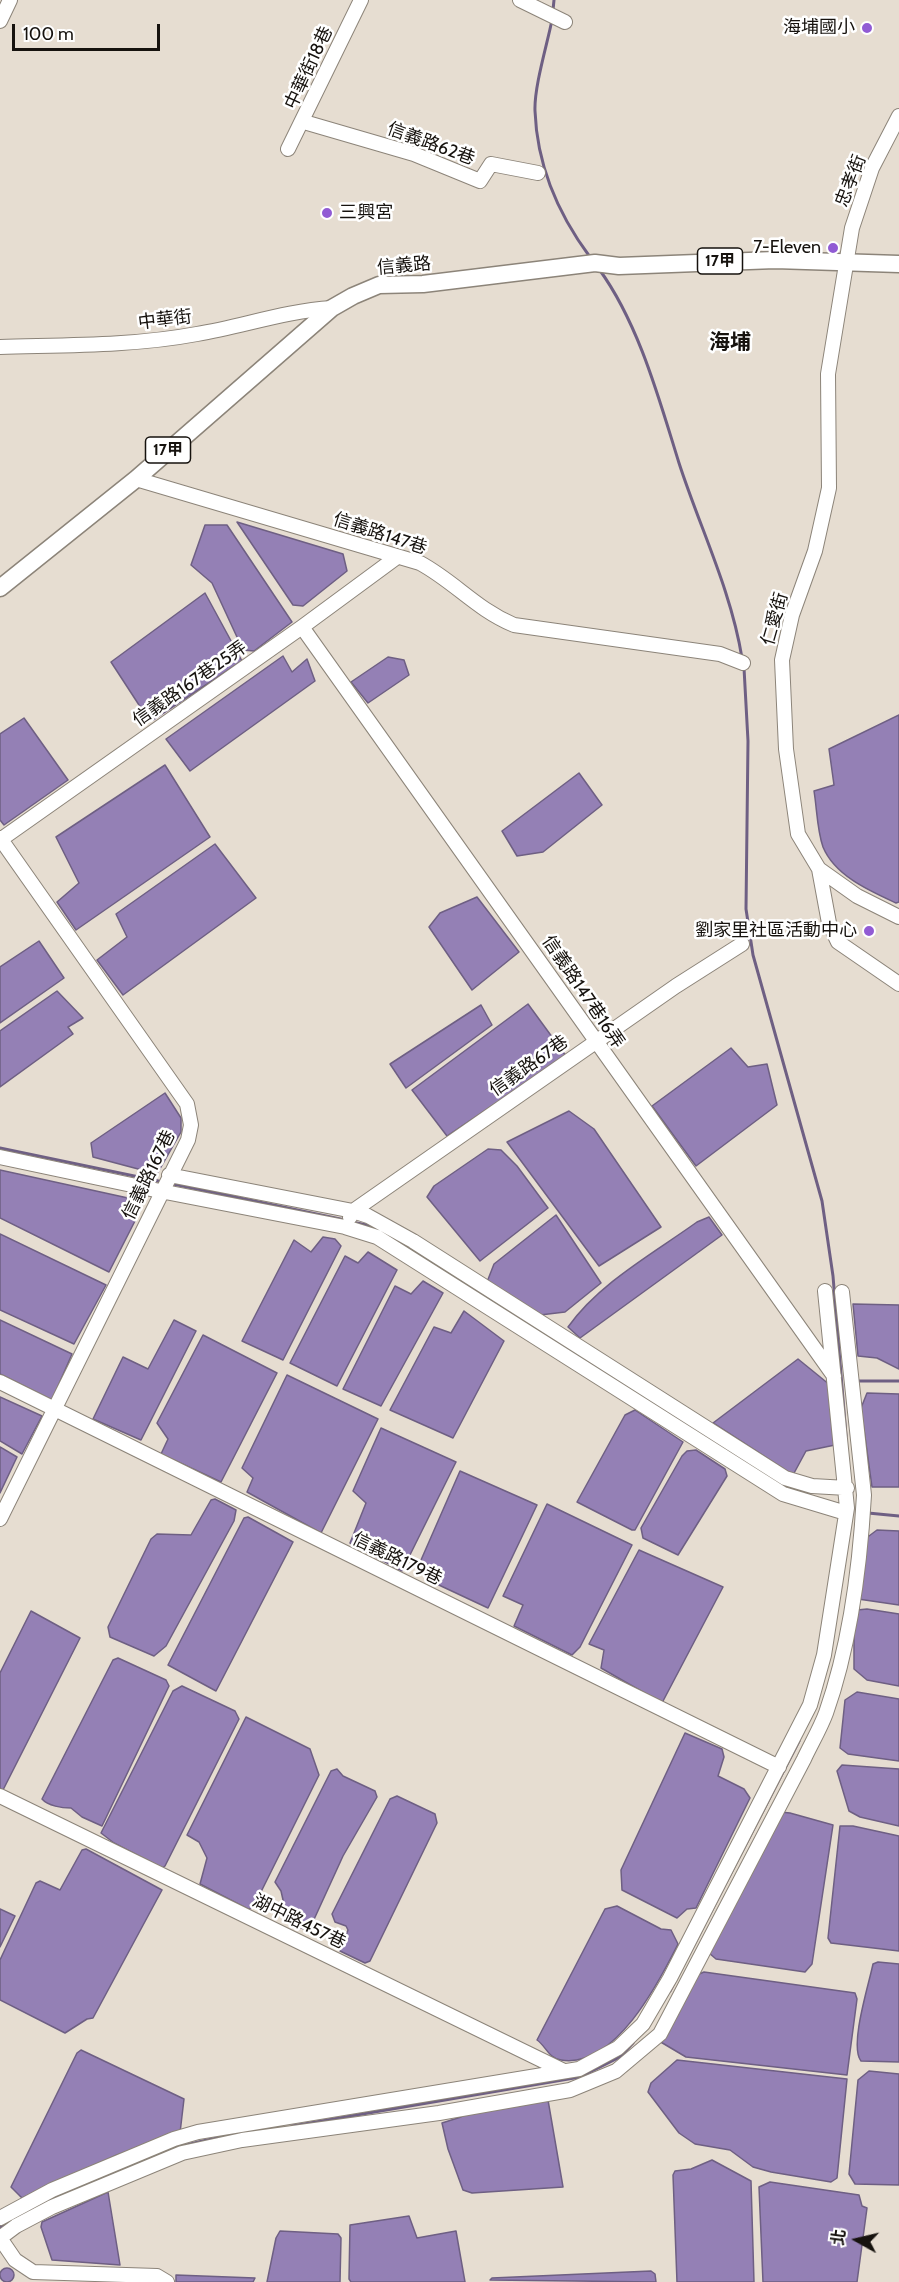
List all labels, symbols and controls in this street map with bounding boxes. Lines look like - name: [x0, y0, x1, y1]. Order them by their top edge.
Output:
- scale bar: [15, 12, 164, 50]
- place label: 海埔國小: [783, 17, 855, 39]
- marker: 海埔國小: [860, 21, 874, 35]
- text: 100 m: [23, 23, 74, 45]
- street label: 中華街18巷: [280, 23, 338, 113]
- street label: 信義路62巷: [384, 118, 478, 170]
- street label: 忠孝街: [831, 152, 871, 210]
- place label: 三興宮: [339, 202, 393, 224]
- marker: 三興宮: [320, 206, 334, 220]
- place label: 7-Eleven: [753, 237, 821, 259]
- marker: 7-Eleven: [826, 241, 840, 255]
- road number: 17甲: [698, 248, 742, 274]
- street label: 信義路: [376, 253, 432, 279]
- street label: 中華街: [137, 306, 193, 334]
- district label: 海埔: [709, 330, 751, 356]
- road number: 17甲: [146, 437, 190, 463]
- street label: 信義路147巷: [330, 509, 430, 559]
- street label: 仁愛街: [757, 590, 793, 648]
- street label: 信義路167巷25弄: [129, 637, 251, 731]
- place label: 劉家里社區活動中心: [695, 920, 857, 942]
- marker: 劉家里社區活動中心: [862, 924, 876, 938]
- street label: 信義路147巷16弄: [537, 931, 629, 1053]
- street label: 信義路67巷: [485, 1031, 573, 1101]
- street label: 信義路167巷: [118, 1127, 180, 1223]
- street label: 信義路179巷: [349, 1528, 445, 1590]
- street label: 湖中路457巷: [249, 1890, 349, 1954]
- north arrow: [827, 2210, 887, 2270]
- text: 北: [828, 2228, 849, 2247]

